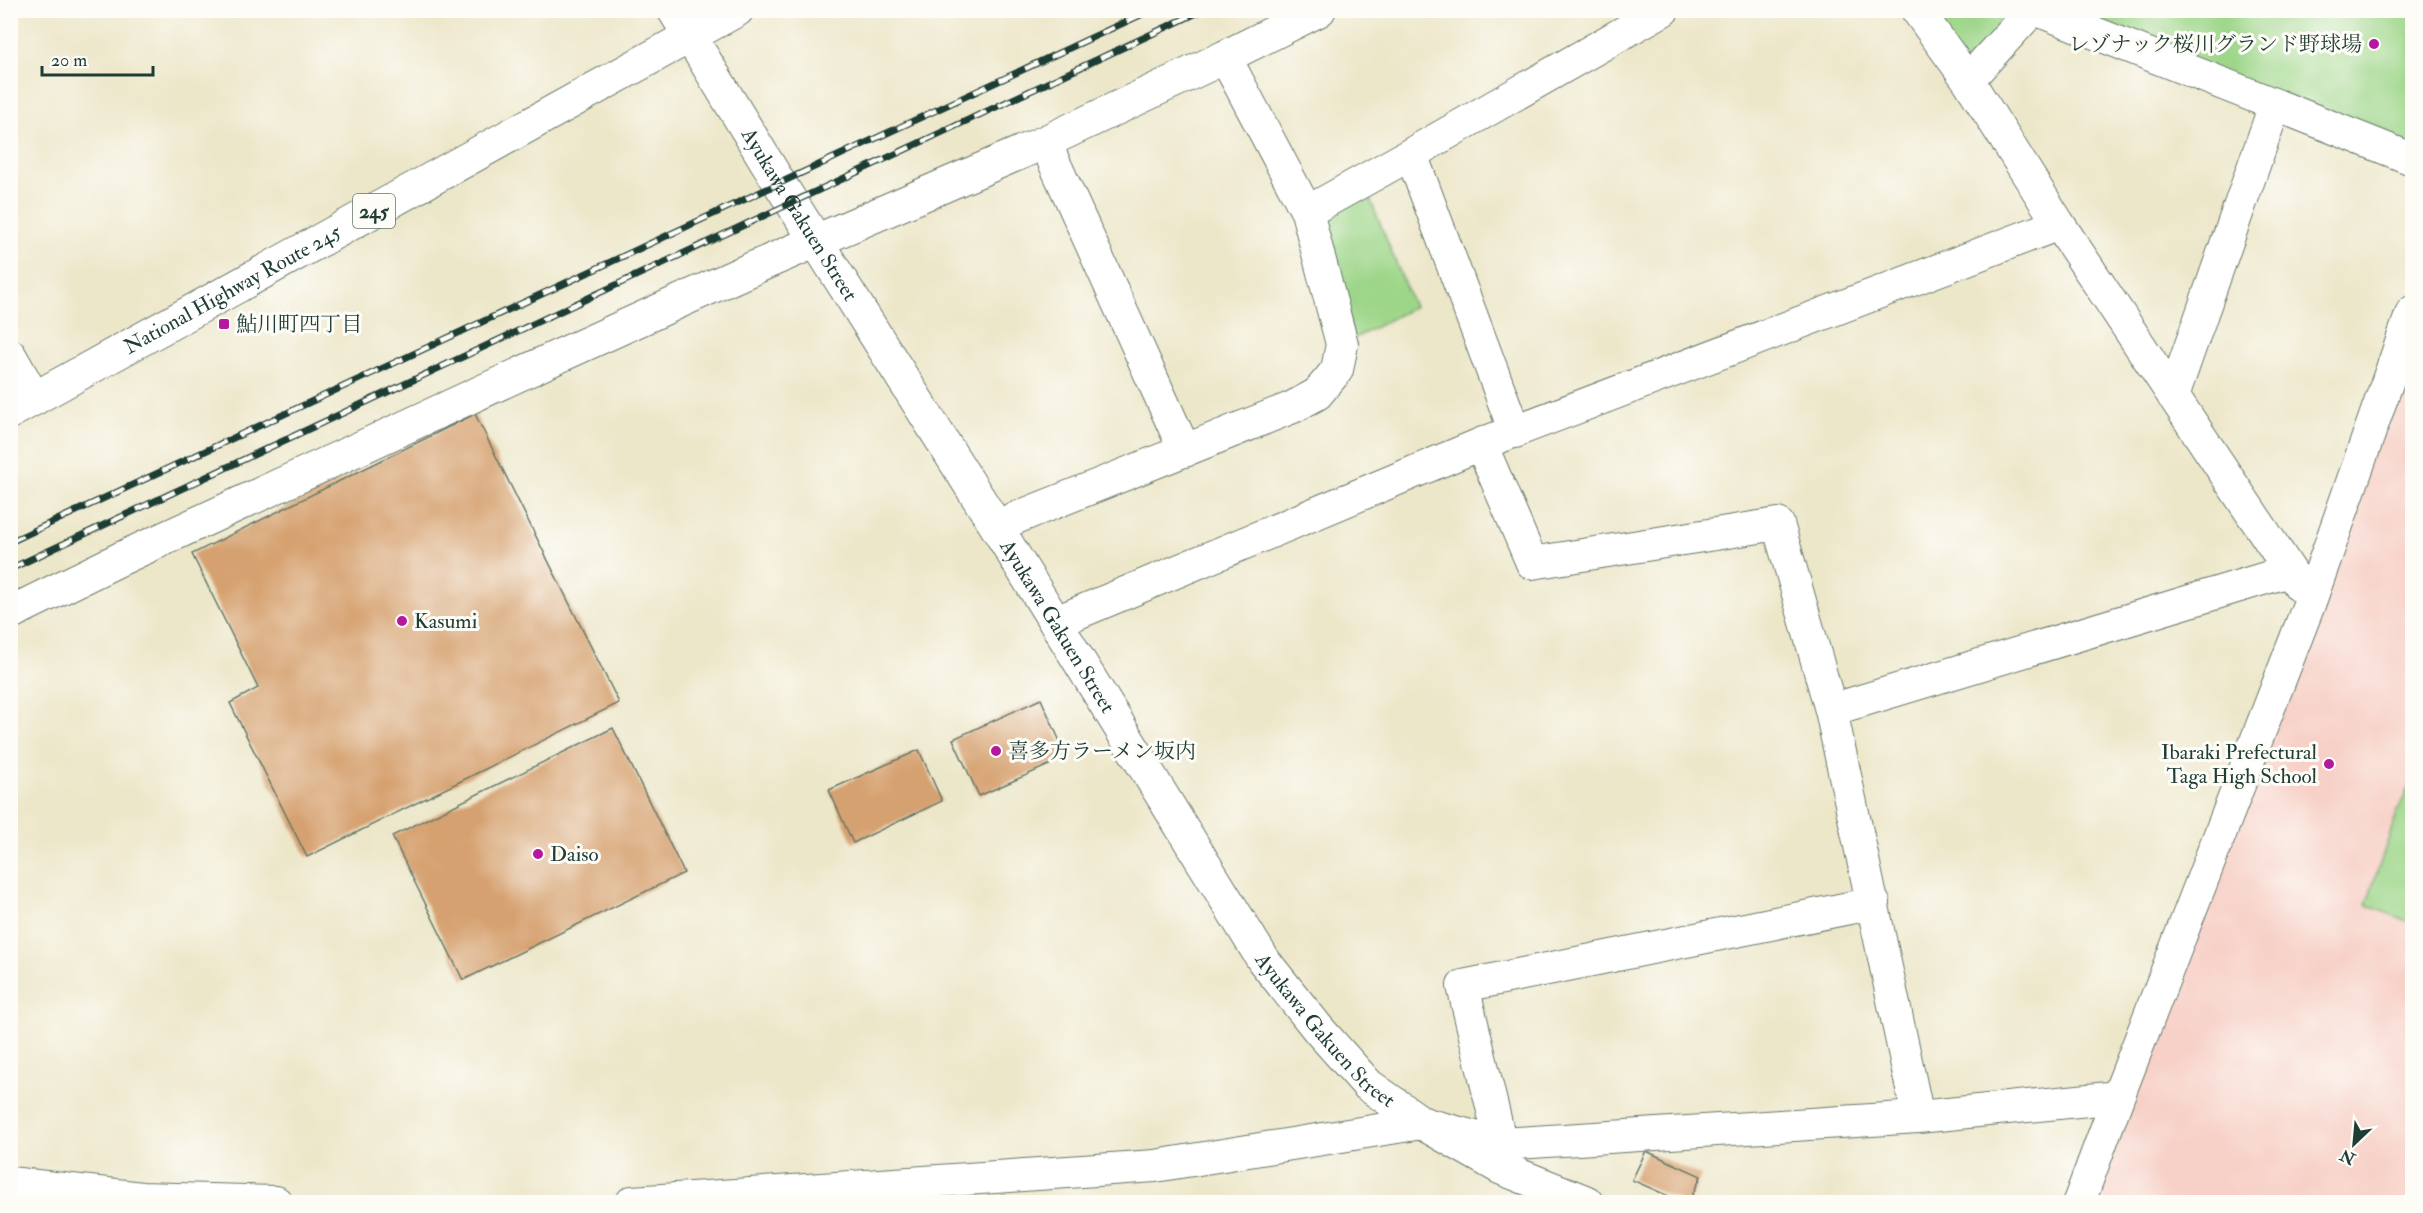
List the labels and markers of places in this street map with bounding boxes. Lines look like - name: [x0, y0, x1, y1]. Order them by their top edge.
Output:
- place label: レゾナック桜川グランド野球場: [2068, 31, 2362, 58]
- marker: レゾナック桜川グランド野球場: [2367, 37, 2381, 51]
- place label: 鮎川町四丁目: [236, 311, 362, 338]
- marker: 鮎川町四丁目: [217, 317, 231, 331]
- place label: Kasumi: [414, 608, 478, 635]
- marker: Kasumi: [395, 614, 409, 628]
- place label: 喜多方ラーメン坂内: [1008, 738, 1196, 765]
- place label: Ibaraki Prefectural Taga High School: [2161, 739, 2318, 790]
- marker: 喜多方ラーメン坂内: [989, 744, 1003, 758]
- marker: Ibaraki Prefectural Taga High School: [2322, 757, 2336, 771]
- place label: Daiso: [550, 841, 599, 868]
- marker: Daiso: [531, 847, 545, 861]

